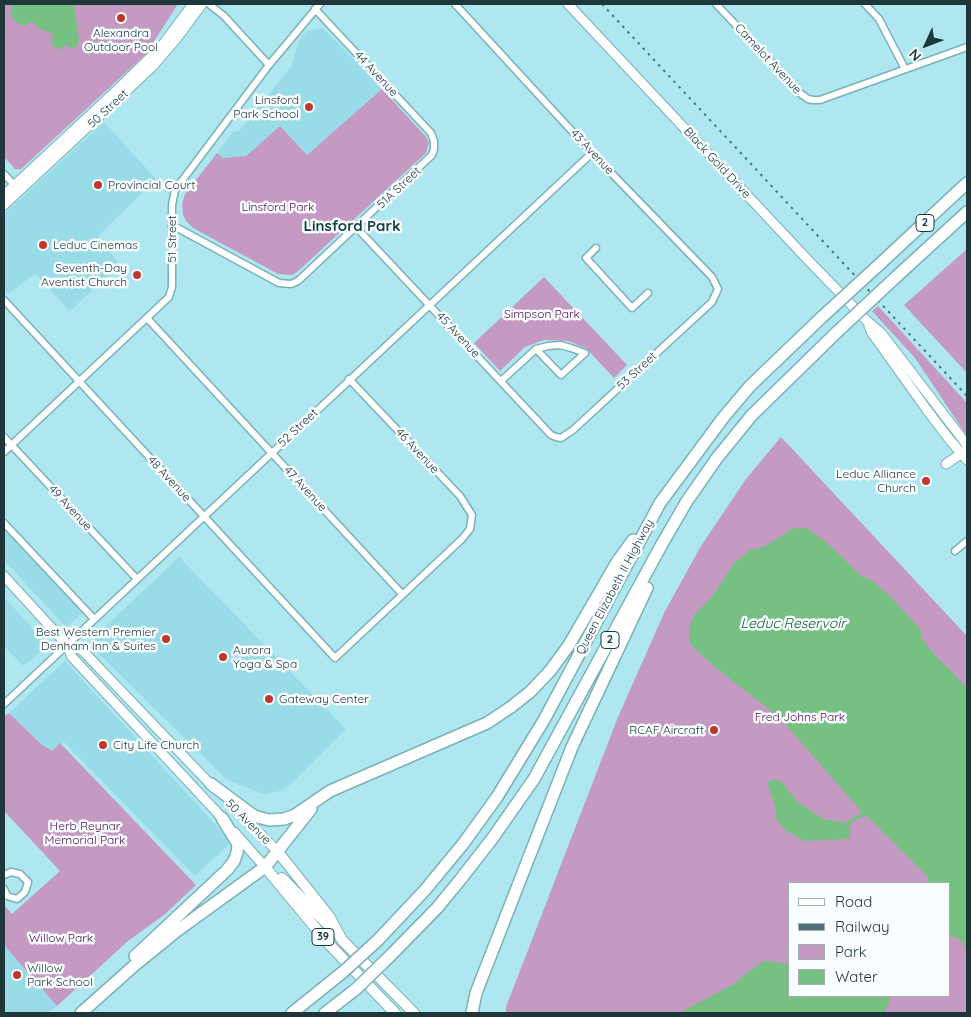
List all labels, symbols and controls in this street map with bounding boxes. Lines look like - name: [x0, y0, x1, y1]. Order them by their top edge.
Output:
- marker: Alexandra Outdoor Pool: [115, 12, 127, 24]
- north arrow: [901, 20, 951, 70]
- street label: Camelot Avenue: [732, 21, 804, 97]
- place label: Alexandra Outdoor Pool: [84, 26, 158, 54]
- text: N: [905, 45, 925, 65]
- street label: 44 Avenue: [351, 48, 401, 100]
- street label: 50 Street: [85, 87, 131, 131]
- place label: Linsford Park School: [233, 93, 299, 121]
- marker: Linsford Park School: [303, 101, 315, 113]
- street label: Black Gold Drive: [681, 125, 753, 201]
- street label: 43 Avenue: [567, 126, 617, 178]
- street label: 51A Street: [374, 164, 424, 212]
- place label: Provincial Court: [108, 178, 195, 192]
- marker: Provincial Court: [92, 179, 104, 191]
- park label: Linsford Park: [242, 200, 314, 214]
- road number: 2: [916, 214, 934, 232]
- street label: 51 Street: [165, 215, 179, 263]
- district label: Linsford Park: [304, 217, 400, 235]
- place label: Leduc Cinemas: [53, 238, 138, 252]
- marker: Leduc Cinemas: [37, 239, 49, 251]
- place label: Seventh-Day Aventist Church: [41, 261, 127, 289]
- marker: Seventh-Day Aventist Church: [131, 269, 143, 281]
- park label: Simpson Park: [504, 307, 580, 321]
- street label: 45 Avenue: [433, 309, 483, 361]
- street label: 53 Street: [614, 349, 660, 393]
- street label: 52 Street: [275, 406, 321, 450]
- street label: 46 Avenue: [392, 425, 442, 477]
- street label: 48 Avenue: [144, 453, 194, 505]
- street label: 47 Avenue: [280, 463, 330, 515]
- place label: Leduc Alliance Church: [836, 467, 916, 495]
- marker: Leduc Alliance Church: [920, 475, 932, 487]
- street label: 49 Avenue: [45, 482, 95, 534]
- street label: Queen Elizabeth II Highway: [573, 517, 657, 657]
- water label: Leduc Reservoir: [740, 616, 846, 632]
- place label: Best Western Premier Denham Inn & Suites: [36, 625, 156, 653]
- road number: 2: [601, 632, 619, 648]
- marker: Best Western Premier Denham Inn & Suites: [160, 633, 172, 645]
- place label: Aurora Yoga & Spa: [233, 643, 297, 671]
- marker: Aurora Yoga & Spa: [217, 651, 229, 663]
- place label: Gateway Center: [279, 692, 369, 706]
- marker: Gateway Center: [263, 693, 275, 705]
- park label: Fred Johns Park: [755, 710, 845, 724]
- place label: RCAF Aircraft: [629, 723, 704, 737]
- marker: RCAF Aircraft: [708, 724, 720, 736]
- place label: City Life Church: [113, 738, 199, 752]
- marker: City Life Church: [97, 739, 109, 751]
- street label: 50 Avenue: [222, 796, 274, 848]
- park label: Herb Reynar Memorial Park: [45, 819, 125, 847]
- legend: [788, 882, 951, 997]
- text: Road: [835, 892, 872, 911]
- text: Railway: [835, 917, 890, 936]
- road number: 39: [312, 929, 334, 946]
- park label: Willow Park: [29, 931, 93, 945]
- text: Park: [835, 942, 867, 961]
- place label: Willow Park School: [27, 961, 93, 989]
- text: Water: [835, 967, 878, 986]
- marker: Willow Park School: [11, 969, 23, 981]

